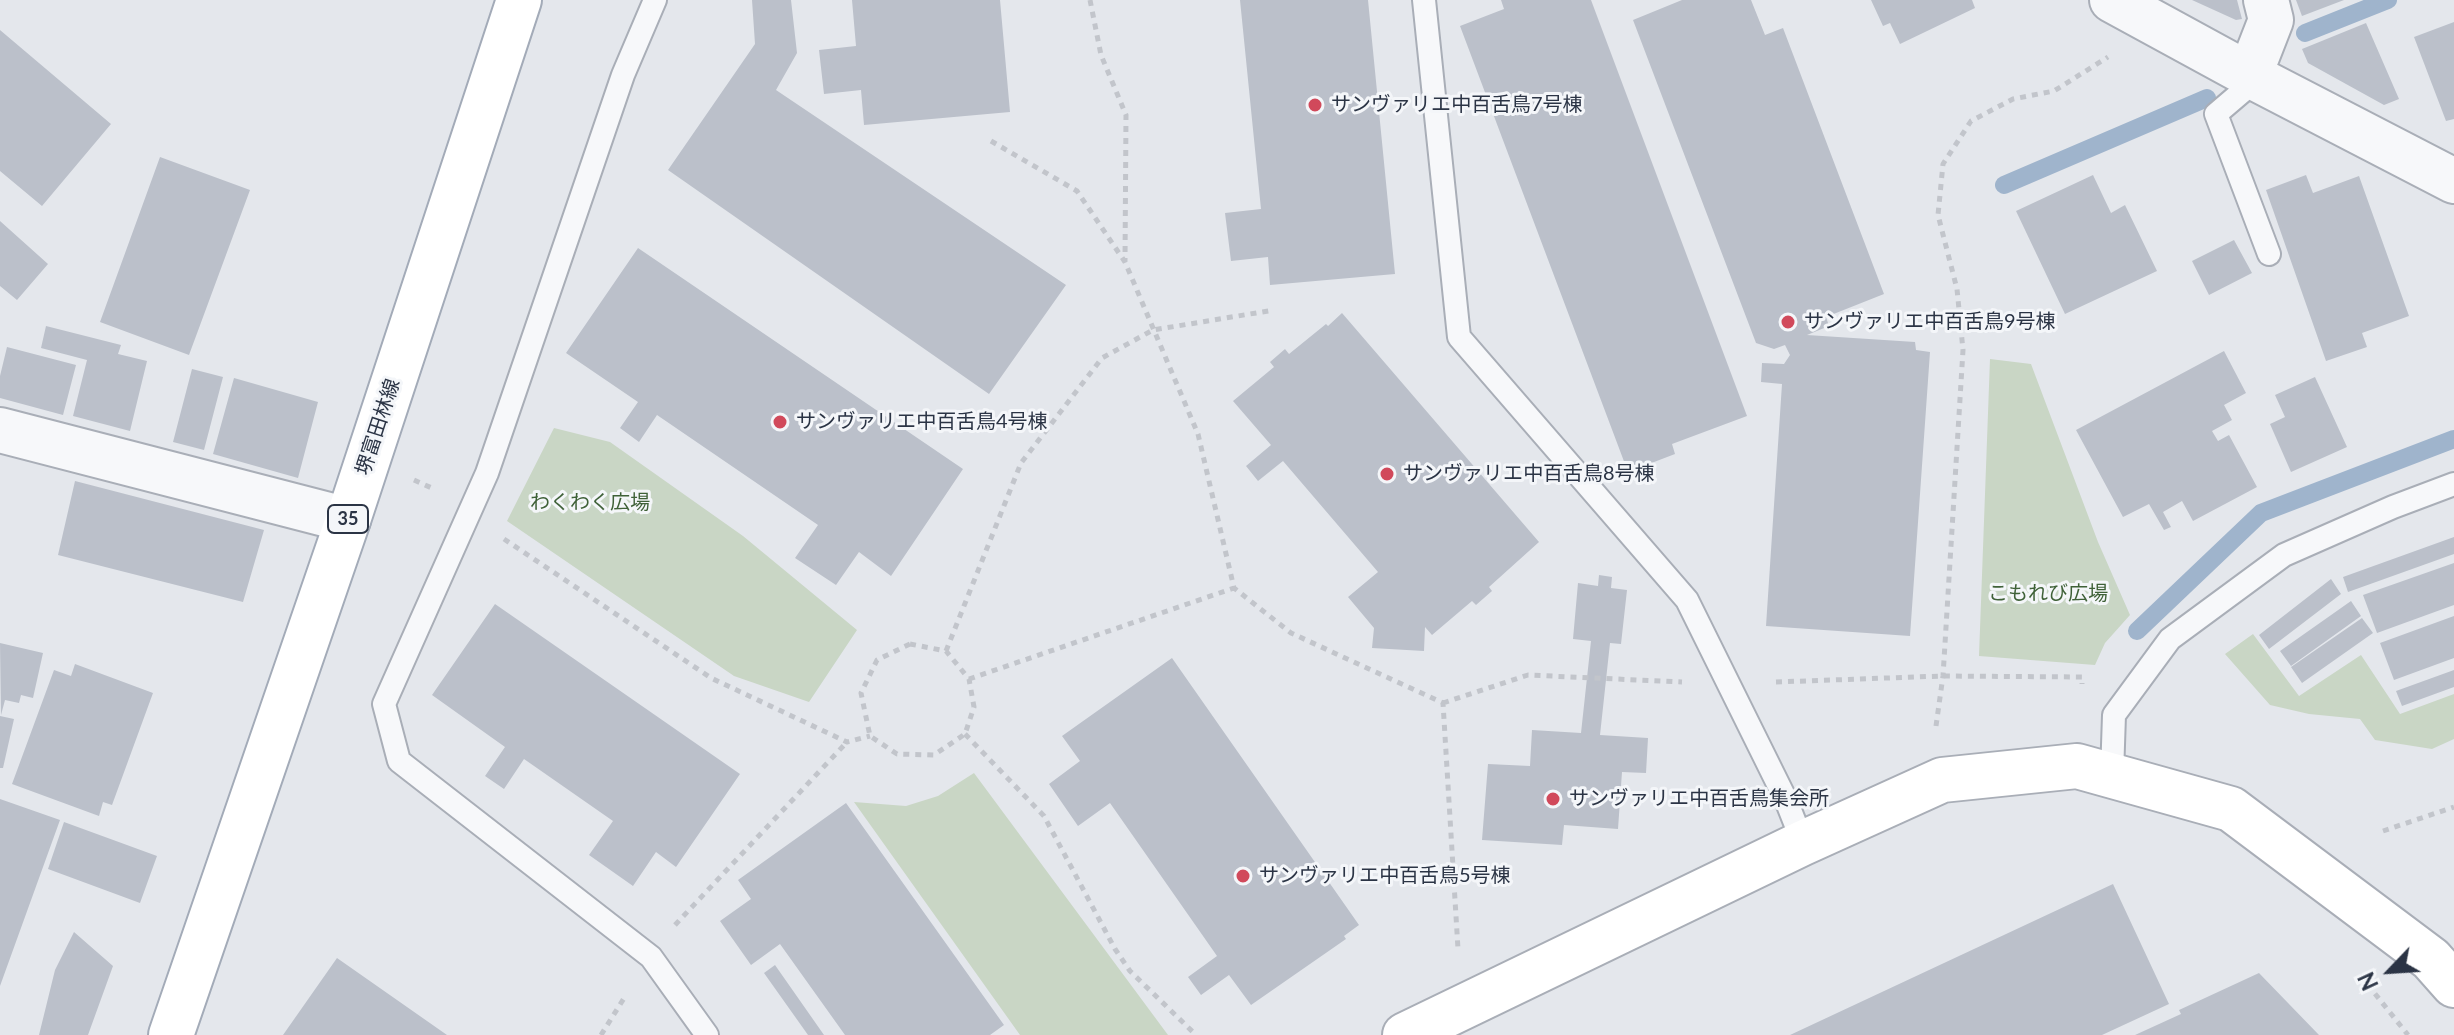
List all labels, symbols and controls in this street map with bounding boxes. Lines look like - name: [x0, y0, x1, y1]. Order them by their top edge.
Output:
- place label: サンヴァリエ中百舌鳥7号棟: [1331, 93, 1583, 117]
- marker: サンヴァリエ中百舌鳥7号棟: [1306, 96, 1324, 114]
- place label: サンヴァリエ中百舌鳥9号棟: [1804, 310, 2056, 334]
- marker: サンヴァリエ中百舌鳥9号棟: [1779, 313, 1797, 331]
- street label: 堺富田林線: [351, 376, 405, 478]
- place label: サンヴァリエ中百舌鳥4号棟: [796, 410, 1048, 434]
- marker: サンヴァリエ中百舌鳥4号棟: [771, 413, 789, 431]
- place label: サンヴァリエ中百舌鳥8号棟: [1403, 462, 1655, 486]
- marker: サンヴァリエ中百舌鳥8号棟: [1378, 465, 1396, 483]
- park label: わくわく広場: [530, 491, 650, 515]
- road number: 35: [328, 505, 368, 533]
- park label: こもれび広場: [1988, 582, 2108, 606]
- place label: サンヴァリエ中百舌鳥集会所: [1569, 787, 1829, 811]
- marker: サンヴァリエ中百舌鳥集会所: [1544, 790, 1562, 808]
- place label: サンヴァリエ中百舌鳥5号棟: [1259, 864, 1511, 888]
- marker: サンヴァリエ中百舌鳥5号棟: [1234, 867, 1252, 885]
- north arrow: [2350, 931, 2430, 1011]
- text: N: [2352, 968, 2384, 995]

